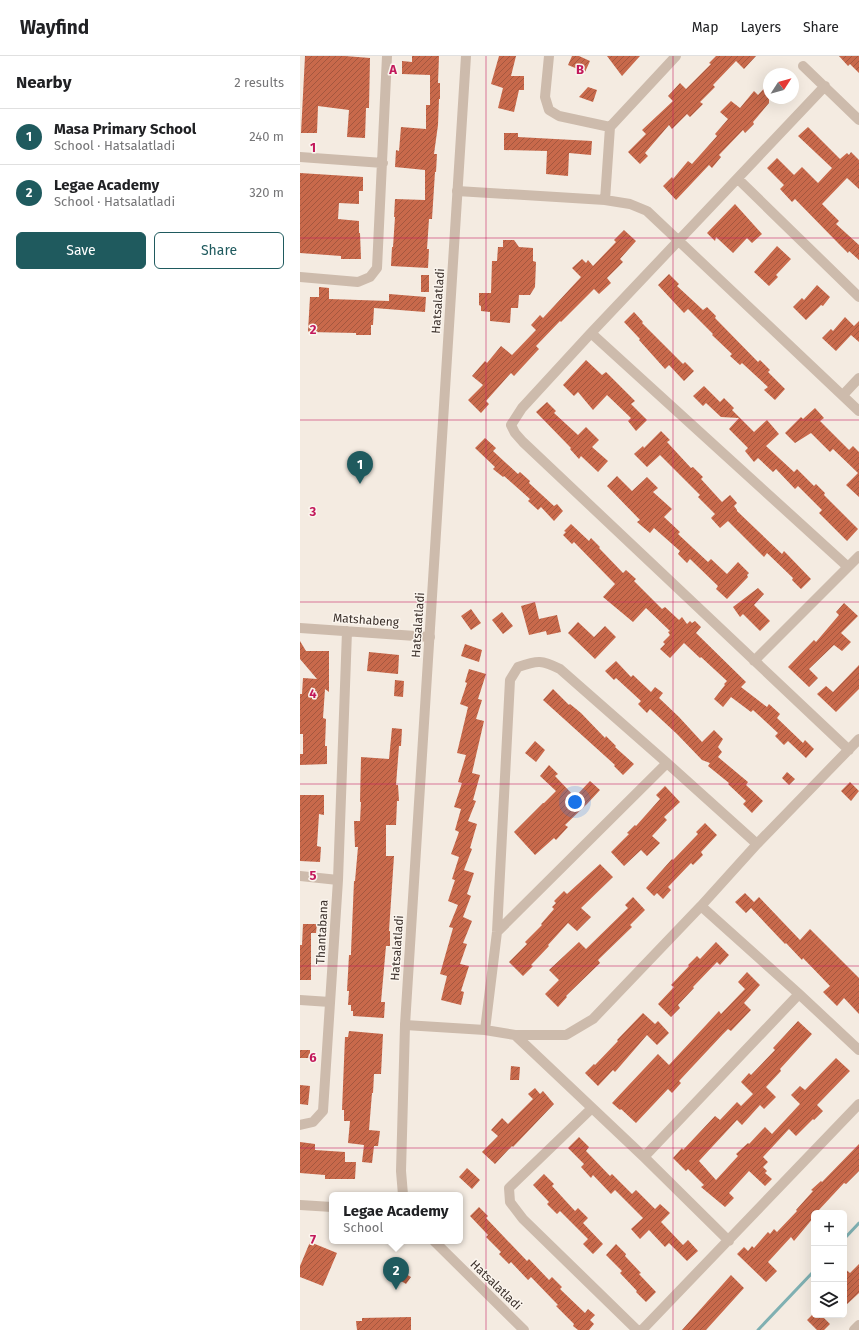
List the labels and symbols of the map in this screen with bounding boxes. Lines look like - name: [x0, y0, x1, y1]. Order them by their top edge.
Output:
- text: A: [388, 62, 397, 77]
- text: B: [576, 62, 584, 77]
- north arrow: [763, 68, 799, 104]
- text: 1: [310, 140, 316, 155]
- street label: Hatsalatladi: [429, 268, 447, 334]
- text: 2: [310, 322, 317, 337]
- pin: 1: [347, 451, 373, 484]
- text: 3: [309, 504, 317, 519]
- street label: Hatsalatladi: [409, 592, 427, 658]
- street label: Matshabeng: [332, 611, 400, 629]
- text: 4: [309, 686, 317, 701]
- your location: [565, 792, 585, 812]
- text: 5: [310, 868, 317, 883]
- street label: Thantabana: [313, 899, 331, 965]
- street label: Hatsalatladi: [388, 915, 406, 981]
- text: 6: [309, 1050, 317, 1065]
- text: 7: [310, 1232, 316, 1247]
- pin: 2: [383, 1257, 409, 1290]
- street label: Hatsalatladi: [468, 1257, 524, 1313]

